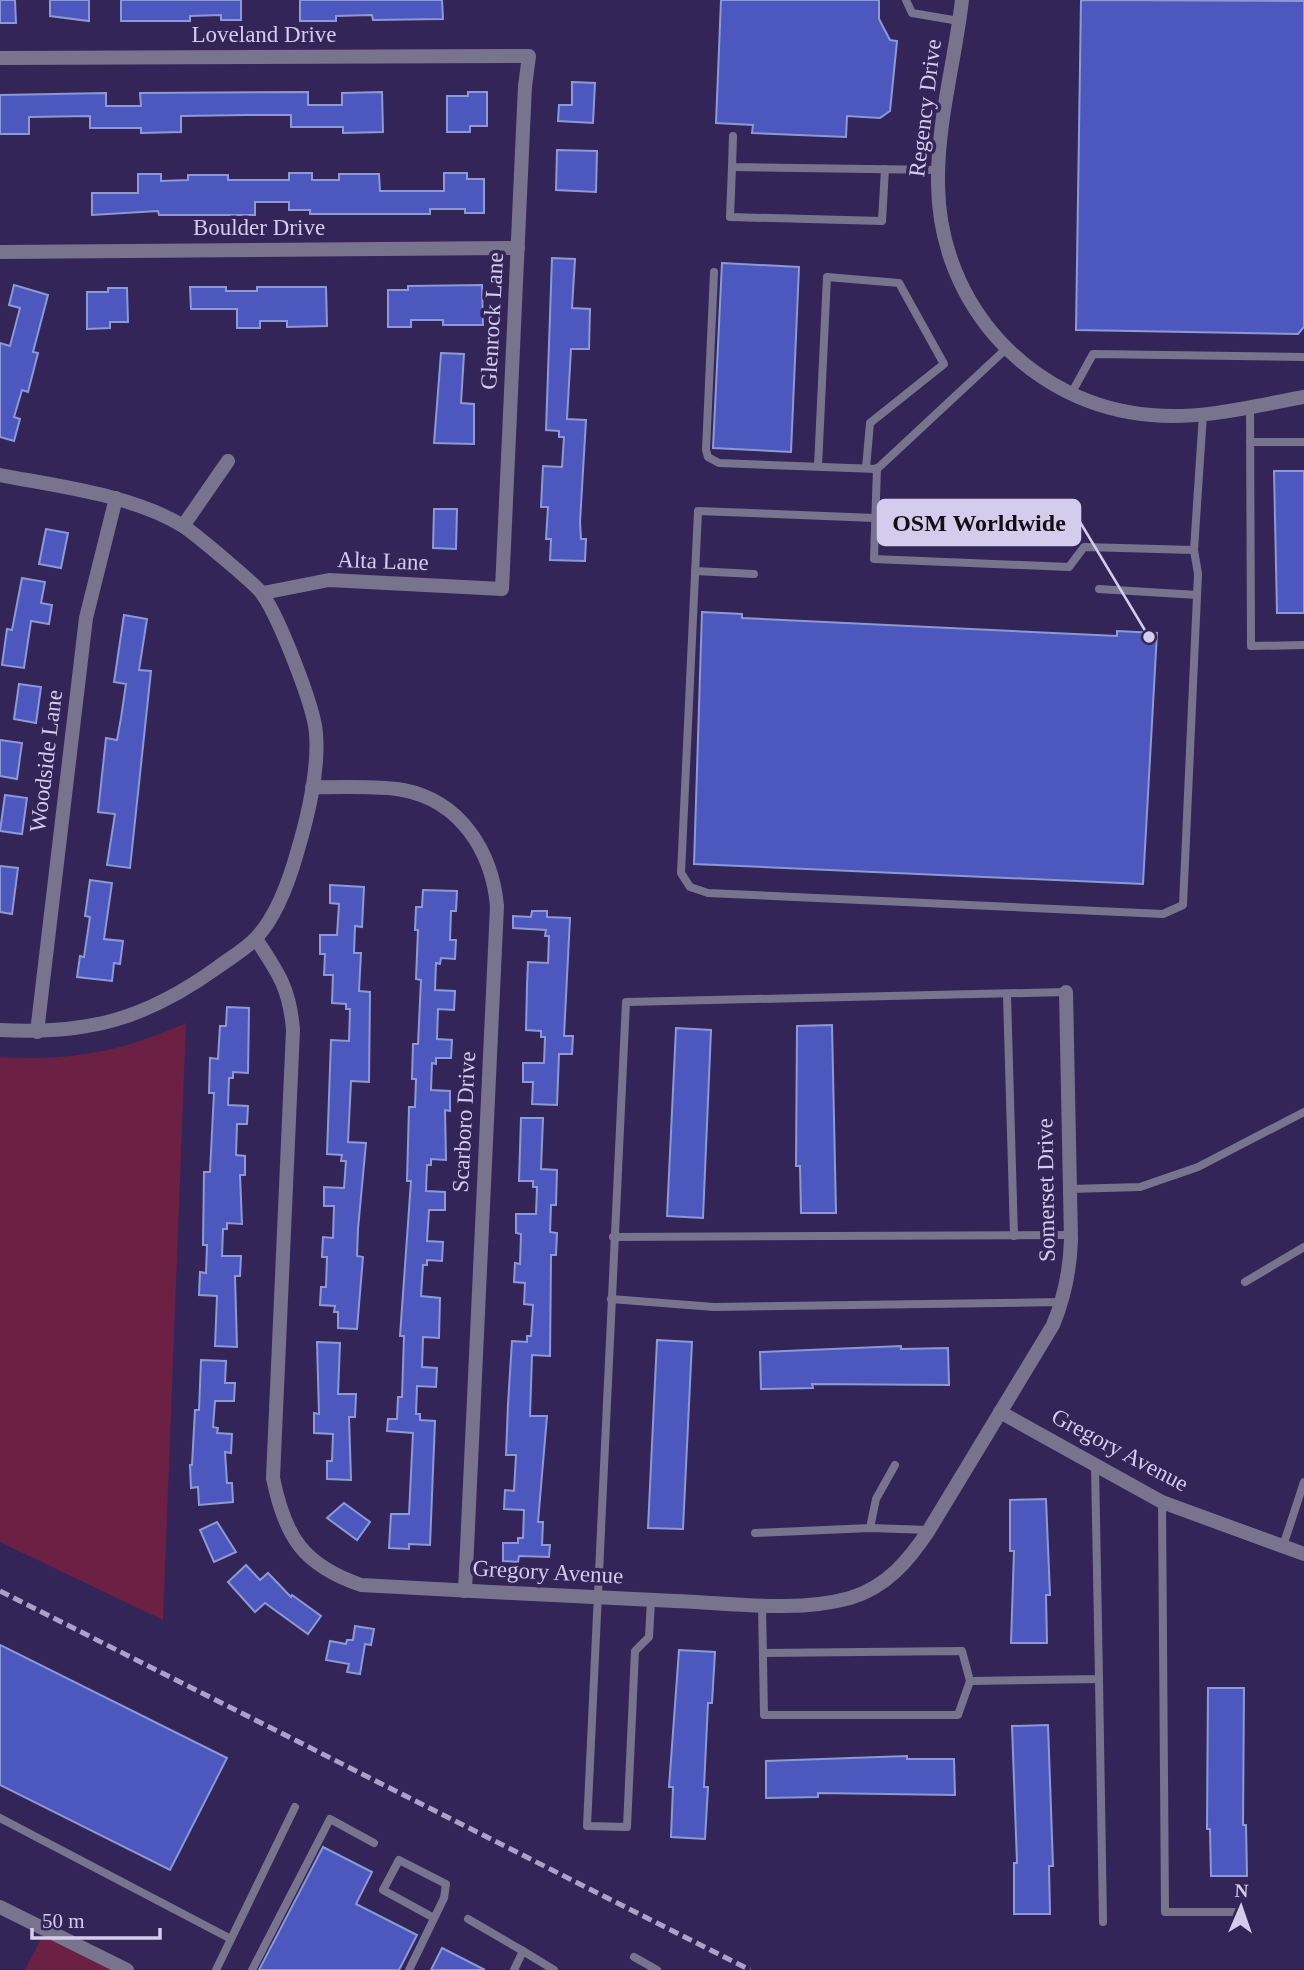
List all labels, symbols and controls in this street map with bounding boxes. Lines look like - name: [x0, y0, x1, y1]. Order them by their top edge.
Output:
- street label: Loveland Drive: [192, 22, 336, 47]
- street label: Regency Drive: [904, 38, 946, 178]
- street label: Boulder Drive: [193, 215, 325, 240]
- street label: Glenrock Lane: [476, 252, 508, 390]
- callout: OSM Worldwide: [878, 500, 1080, 545]
- text: OSM Worldwide: [892, 510, 1066, 536]
- street label: Alta Lane: [337, 547, 429, 575]
- street label: Woodside Lane: [25, 688, 67, 834]
- street label: Scarboro Drive: [448, 1051, 480, 1193]
- street label: Somerset Drive: [1032, 1118, 1060, 1262]
- street label: Gregory Avenue: [1047, 1404, 1193, 1496]
- street label: Gregory Avenue: [472, 1556, 624, 1588]
- north arrow: [1206, 1872, 1276, 1942]
- text: N: [1234, 1880, 1249, 1901]
- scale bar: [32, 1896, 159, 1940]
- text: 50 m: [42, 1909, 85, 1933]

